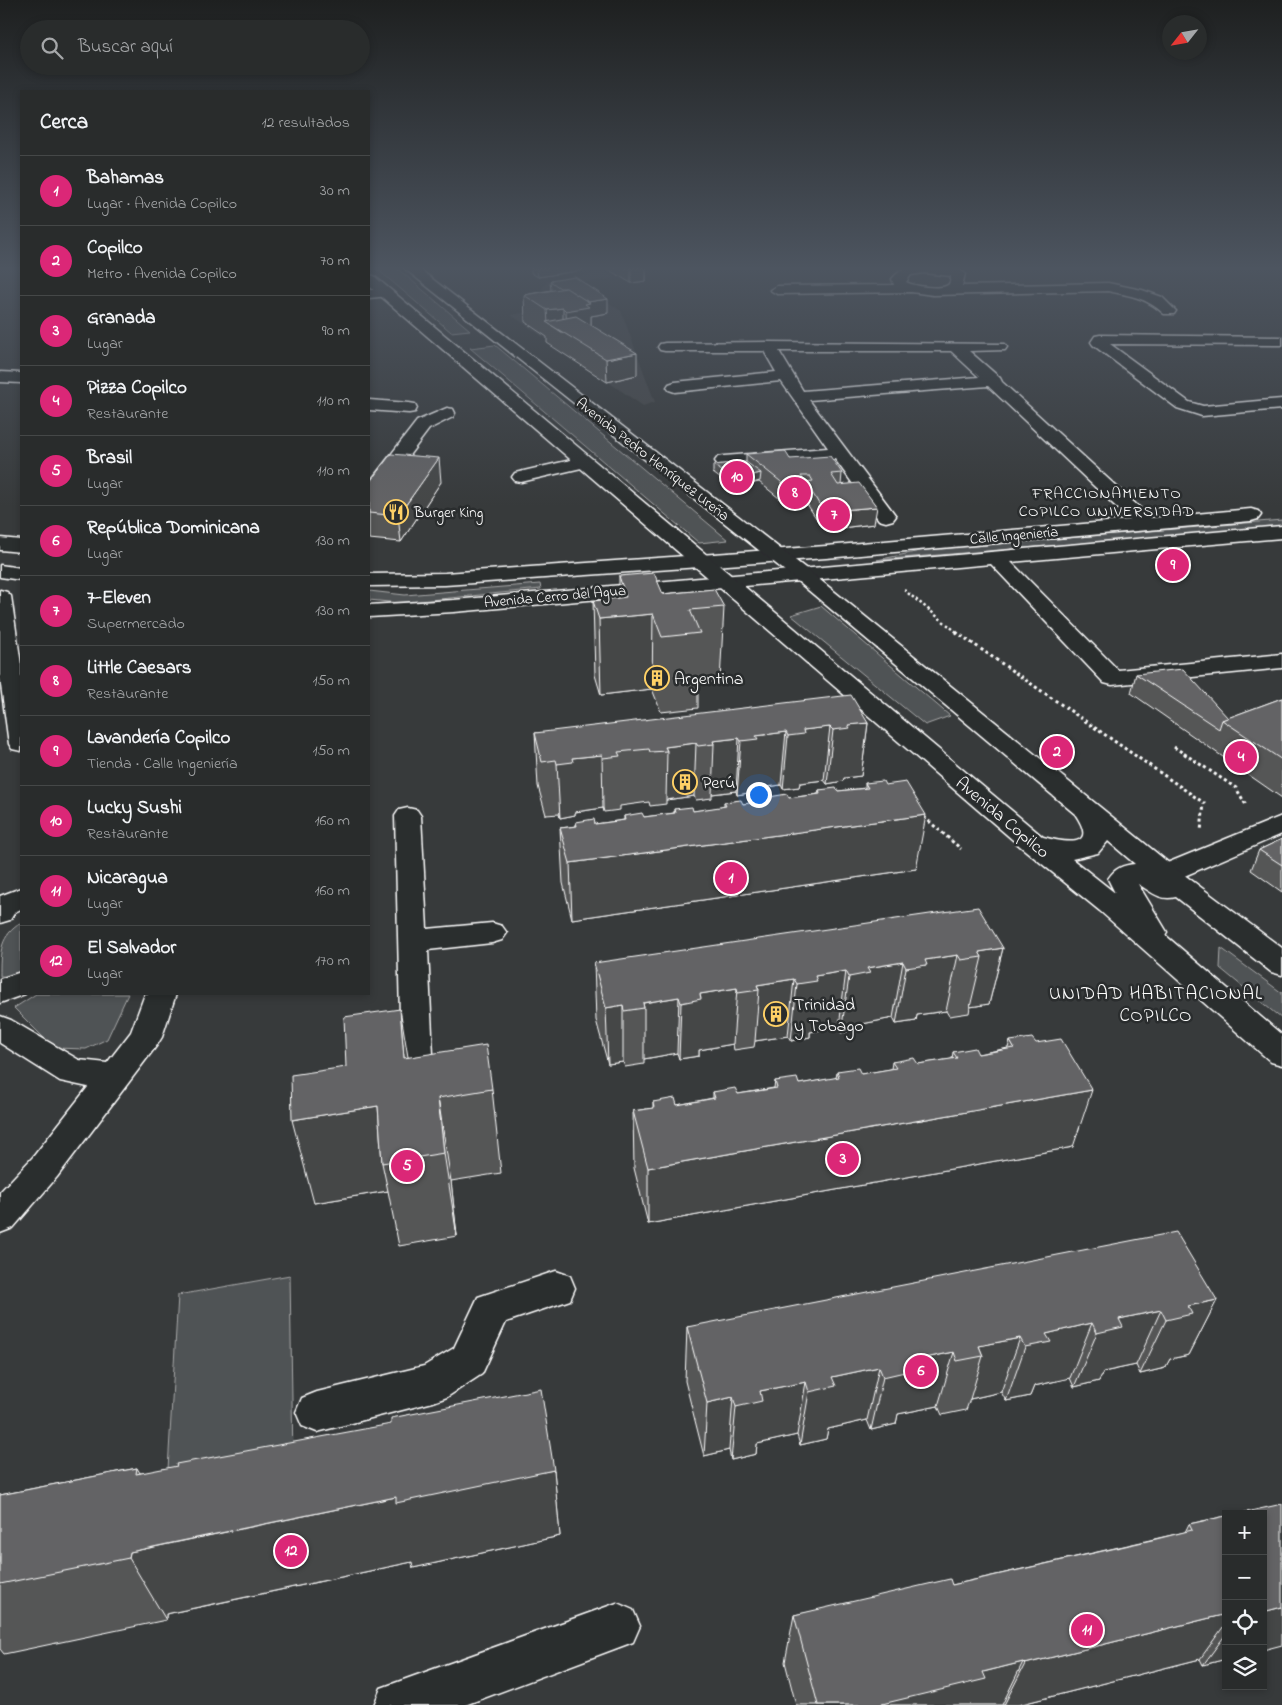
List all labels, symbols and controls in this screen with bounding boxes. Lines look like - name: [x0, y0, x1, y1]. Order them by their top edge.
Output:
- north arrow: [1162, 15, 1207, 60]
- search box: [20, 20, 370, 75]
- icon: search: [38, 34, 66, 62]
- text: Buscar aquí: [78, 34, 173, 61]
- text: Cerca: [40, 108, 88, 138]
- text: 12 resultados: [261, 111, 350, 135]
- text: Bahamas: [87, 165, 164, 192]
- text: 1: [53, 179, 59, 203]
- text: 30 m: [320, 179, 350, 203]
- text: Lugar · Avenida Copilco: [87, 192, 237, 216]
- text: Copilco: [87, 235, 143, 262]
- text: 2: [52, 249, 60, 273]
- text: 70 m: [320, 249, 350, 273]
- text: Metro · Avenida Copilco: [87, 262, 237, 286]
- text: Granada: [87, 305, 156, 332]
- text: 3: [53, 319, 59, 343]
- text: 90 m: [322, 319, 350, 343]
- text: Lugar: [87, 332, 123, 356]
- text: Pizza Copilco: [87, 375, 187, 402]
- text: 4: [53, 389, 59, 413]
- text: 110 m: [316, 389, 350, 413]
- street label: Avenida Pedro Henríquez Ureña: [571, 393, 734, 527]
- text: Restaurante: [87, 402, 168, 426]
- text: Brasil: [87, 445, 132, 472]
- pin: 10: [721, 458, 753, 496]
- text: 5: [51, 459, 61, 483]
- text: 110 m: [316, 459, 350, 483]
- text: Lugar: [87, 472, 123, 496]
- pin: 8: [779, 474, 811, 512]
- district label: FRACCIONAMIENTO COPILCO UNIVERSIDAD: [1019, 482, 1195, 524]
- pin: 7: [818, 496, 850, 534]
- restaurant icon: Burger King: [383, 499, 409, 525]
- place label: Burger King: [413, 502, 484, 525]
- text: República Dominicana: [87, 515, 260, 542]
- street label: Calle Ingeniería: [969, 521, 1059, 552]
- text: 6: [52, 529, 60, 553]
- text: 130 m: [315, 529, 350, 553]
- text: Lugar: [87, 542, 123, 566]
- pin: 9: [1157, 546, 1189, 584]
- street label: Avenida Cerro del Agua: [483, 580, 627, 615]
- text: 7-Eleven: [87, 585, 151, 612]
- text: 7: [53, 599, 59, 623]
- text: 130 m: [315, 599, 350, 623]
- text: Supermercado: [87, 612, 185, 636]
- text: Little Caesars: [87, 655, 191, 682]
- building icon: Argentina: [644, 665, 670, 691]
- place label: Argentina: [674, 667, 744, 694]
- text: 8: [53, 669, 59, 693]
- text: 150 m: [312, 669, 350, 693]
- text: Restaurante: [87, 682, 168, 706]
- text: Lavandería Copilco: [87, 725, 230, 752]
- pin: 2: [1041, 733, 1073, 771]
- pin: 4: [1225, 738, 1257, 776]
- text: 9: [54, 739, 58, 763]
- text: 150 m: [312, 739, 350, 763]
- text: Tienda · Calle Ingeniería: [87, 752, 238, 776]
- building icon: Perú: [672, 769, 698, 795]
- place label: Perú: [702, 771, 735, 797]
- street label: Avenida Copilco: [949, 771, 1054, 866]
- your location: [746, 782, 772, 808]
- text: Lucky Sushi: [87, 795, 182, 822]
- text: 10: [50, 809, 62, 833]
- text: 160 m: [315, 809, 350, 833]
- text: Restaurante: [87, 822, 168, 846]
- pin: 1: [715, 859, 747, 897]
- text: Nicaragua: [87, 865, 168, 892]
- text: 11: [51, 879, 61, 903]
- text: 160 m: [315, 879, 350, 903]
- text: Lugar: [87, 892, 123, 916]
- text: El Salvador: [87, 935, 176, 962]
- text: 12: [49, 949, 63, 973]
- text: 170 m: [315, 949, 350, 973]
- text: Lugar: [87, 962, 123, 986]
- district label: UNIDAD HABITACIONAL COPILCO: [1049, 981, 1263, 1030]
- place label: Trinidad y Tobago: [794, 993, 864, 1041]
- building icon: Trinidad y Tobago: [763, 1001, 789, 1027]
- pin: 3: [827, 1140, 859, 1178]
- pin: 5: [391, 1147, 423, 1185]
- pin: 6: [905, 1352, 937, 1390]
- map controls: [1222, 1510, 1267, 1690]
- button: +: [1222, 1510, 1267, 1555]
- pin: 12: [275, 1532, 307, 1570]
- button: −: [1222, 1555, 1267, 1600]
- button: locate: [1222, 1600, 1267, 1645]
- pin: 11: [1071, 1611, 1103, 1649]
- button: layers: [1222, 1645, 1267, 1690]

